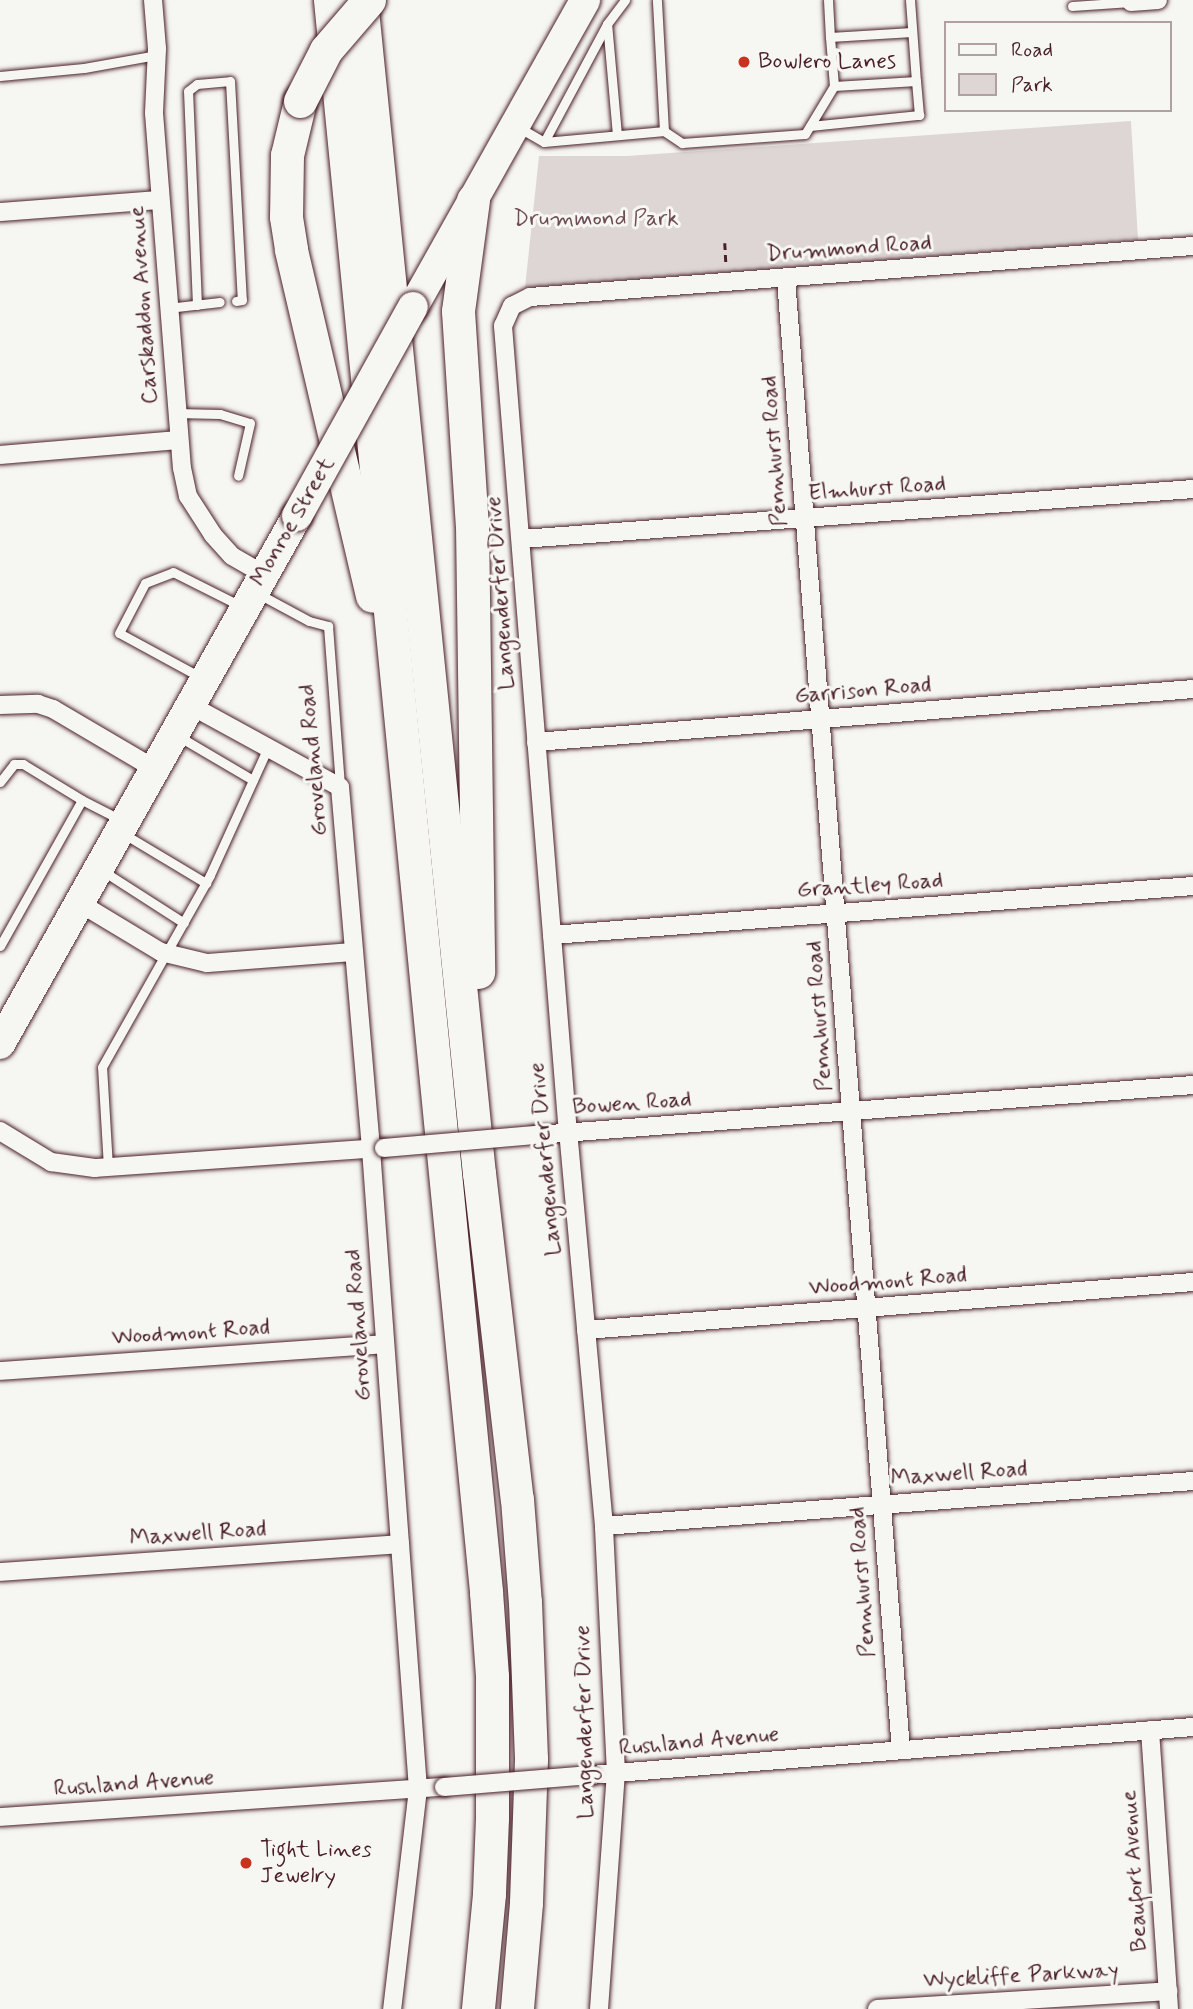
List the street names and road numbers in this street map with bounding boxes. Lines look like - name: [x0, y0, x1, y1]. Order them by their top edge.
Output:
- street label: Carskaddon Avenue: [124, 208, 164, 402]
- street label: Drummond Road: [765, 229, 933, 269]
- street label: Pennhurst Road: [756, 375, 794, 527]
- street label: Monroe Street: [245, 452, 341, 592]
- street label: Elmhurst Road: [807, 470, 947, 508]
- street label: Langenderfer Drive: [481, 496, 521, 690]
- street label: Garrison Road: [794, 671, 932, 711]
- street label: Groveland Road: [294, 683, 334, 837]
- street label: Grantley Road: [796, 867, 944, 905]
- street label: Pennhurst Road: [801, 940, 839, 1092]
- street label: Langenderfer Drive: [524, 1062, 568, 1256]
- street label: Bowen Road: [571, 1086, 693, 1122]
- street label: Groveland Road: [340, 1248, 378, 1402]
- street label: Woodmont Road: [808, 1261, 968, 1303]
- street label: Woodmont Road: [112, 1314, 270, 1352]
- street label: Maxwell Road: [890, 1455, 1028, 1493]
- street label: Pennhurst Road: [844, 1506, 882, 1658]
- street label: Maxwell Road: [129, 1515, 267, 1553]
- street label: Langenderfer Drive: [570, 1626, 600, 1818]
- street label: Rushland Avenue: [616, 1721, 782, 1763]
- street label: Rushland Avenue: [51, 1765, 217, 1803]
- street label: Beaufort Avenue: [1116, 1789, 1154, 1953]
- street label: Wyckliffe Parkway: [926, 1957, 1116, 1995]

